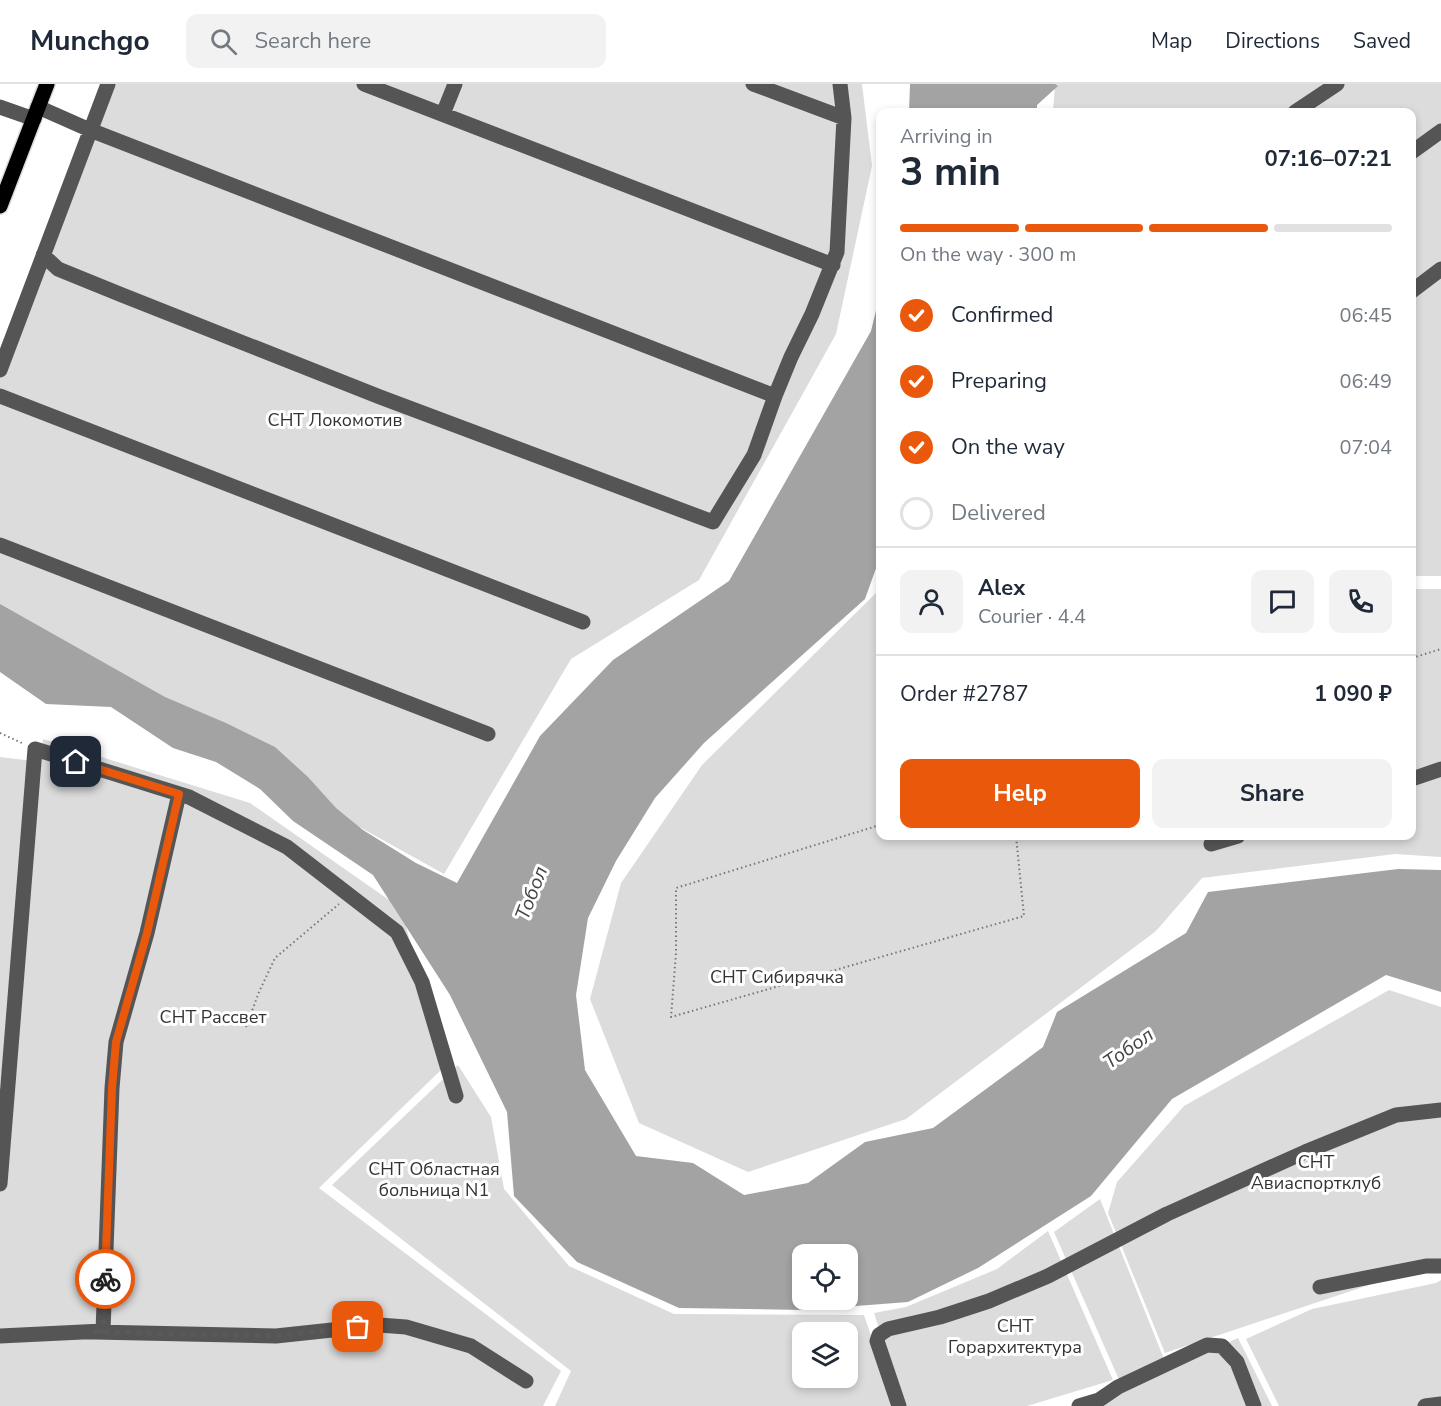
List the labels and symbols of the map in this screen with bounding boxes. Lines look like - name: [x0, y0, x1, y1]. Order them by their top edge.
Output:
- park label: СНТ Локомотив: [268, 408, 403, 432]
- pin: [50, 736, 101, 787]
- water label: Тобол: [509, 862, 554, 924]
- park label: СНТ Сибирячка: [710, 965, 844, 989]
- park label: СНТ Рассвет: [160, 1005, 266, 1029]
- water label: Тобол: [1098, 1021, 1159, 1075]
- park label: СНТ Авиаспортклуб: [1251, 1150, 1381, 1195]
- park label: СНТ Областная больница N1: [368, 1157, 500, 1202]
- courier: [75, 1249, 135, 1309]
- pin: [332, 1301, 383, 1352]
- park label: СНТ Горархитектура: [948, 1314, 1082, 1359]

